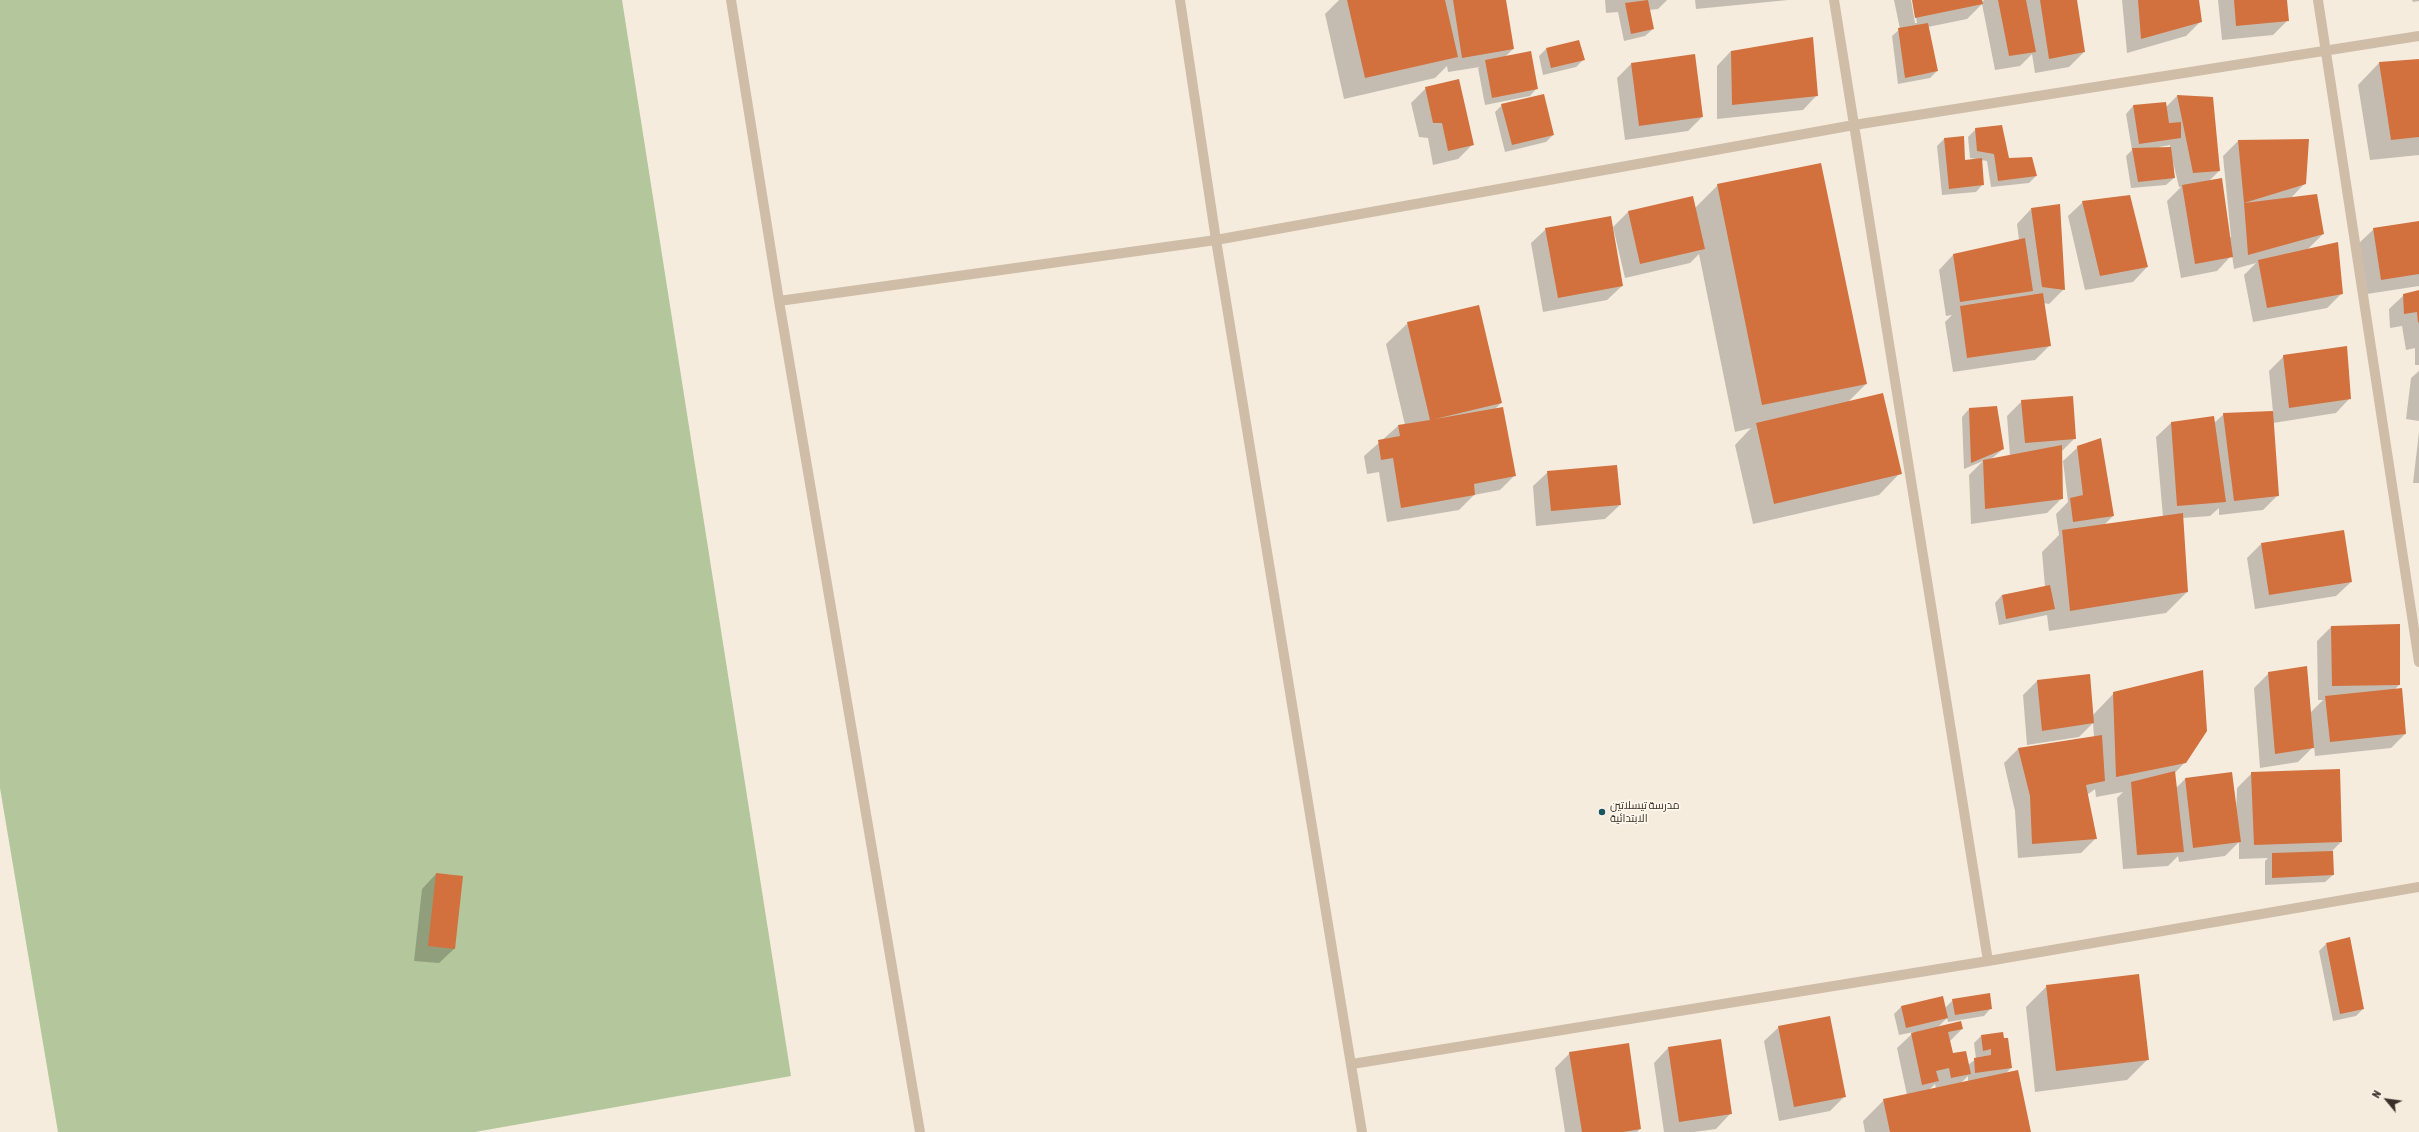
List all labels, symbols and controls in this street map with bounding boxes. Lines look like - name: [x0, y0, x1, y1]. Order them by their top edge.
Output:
- place label: مدرسة تيسلاتين الابتدائية: [1610, 799, 1680, 825]
- marker: مدرسة تيسلاتين الابتدائية: [1597, 807, 1607, 817]
- north arrow: [2367, 1080, 2407, 1120]
- text: N: [2370, 1088, 2383, 1100]

